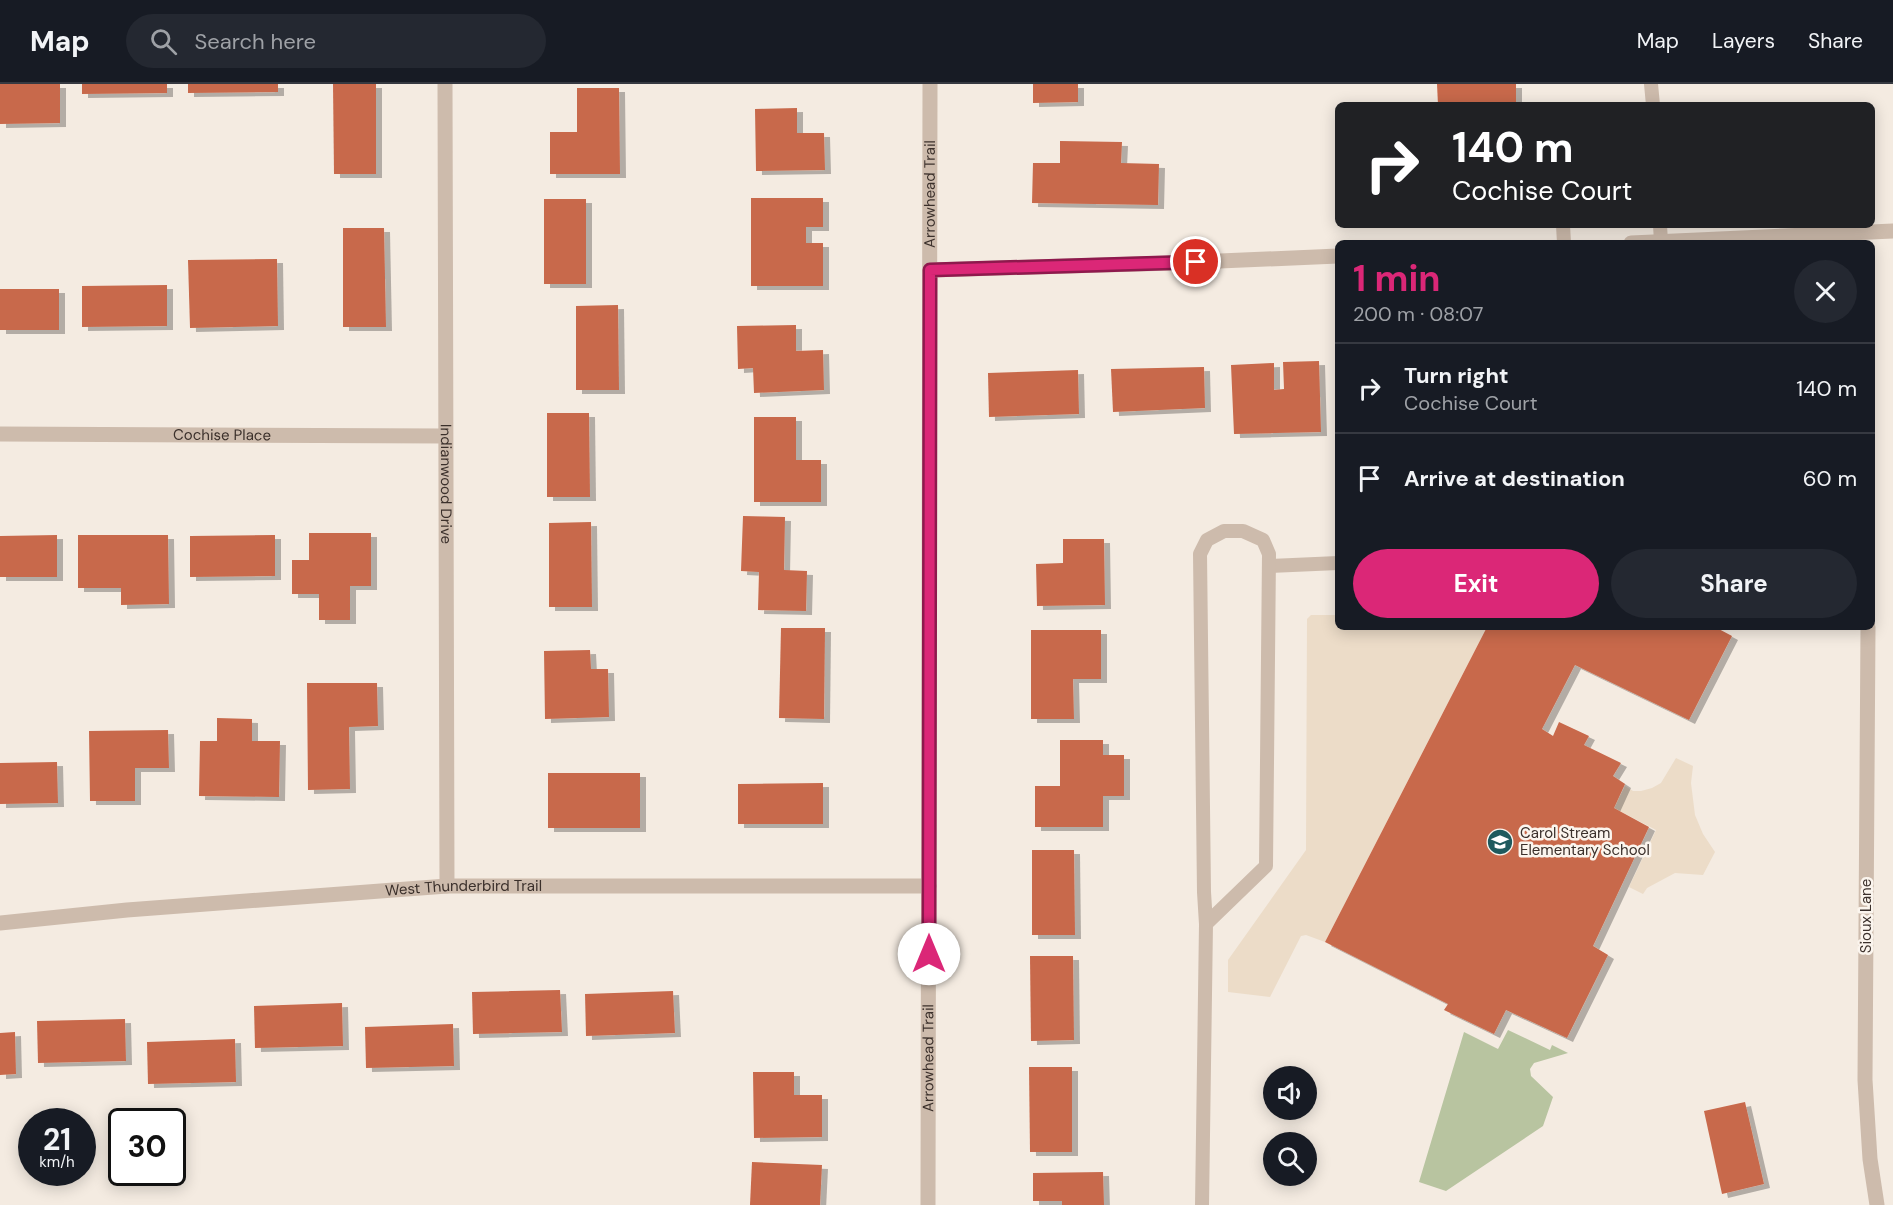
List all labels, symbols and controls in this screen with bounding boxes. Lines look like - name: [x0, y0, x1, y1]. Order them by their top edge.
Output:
- search box: [126, 14, 546, 68]
- text: Map: [30, 23, 90, 60]
- icon: search: [147, 25, 180, 58]
- text: Search here: [195, 27, 316, 56]
- text: Map: [1637, 27, 1679, 55]
- text: Layers: [1712, 27, 1775, 55]
- text: Share: [1808, 27, 1863, 55]
- text: 140 m: [1452, 120, 1574, 175]
- icon: right: [1353, 126, 1431, 204]
- street label: Arrowhead Trail: [920, 140, 940, 248]
- text: Cochise Court: [1452, 173, 1632, 208]
- pin: [1170, 236, 1221, 287]
- icon: arrive: [1179, 245, 1212, 278]
- text: 1 min: [1353, 255, 1441, 302]
- button: close: [1794, 260, 1857, 323]
- text: 200 m · 08:07: [1353, 301, 1483, 327]
- text: Turn right: [1404, 361, 1509, 390]
- icon: right: [1353, 372, 1386, 405]
- text: 140 m: [1796, 374, 1857, 403]
- text: Cochise Court: [1404, 390, 1538, 416]
- street label: Indianwood Drive: [436, 424, 456, 544]
- street label: Cochise Place: [173, 425, 271, 445]
- icon: arrive: [1353, 462, 1386, 495]
- text: Arrive at destination: [1404, 464, 1625, 493]
- text: 60 m: [1803, 464, 1857, 493]
- button: Exit: [1353, 549, 1599, 618]
- button: Share: [1611, 549, 1857, 618]
- place label: Carol Stream Elementary School: [1520, 823, 1650, 860]
- school or university icon: Carol Stream Elementary School: [1485, 827, 1515, 857]
- street label: West Thunderbird Trail: [384, 876, 542, 901]
- street label: Sioux Lane: [1856, 879, 1876, 953]
- position arrow: [897, 922, 961, 986]
- street label: Arrowhead Trail: [918, 1004, 938, 1112]
- map controls: [1263, 1066, 1317, 1186]
- button: sound: [1263, 1066, 1317, 1120]
- speed limit sign: 30: [108, 1108, 186, 1186]
- text: 21: [43, 1120, 71, 1159]
- button: search: [1263, 1132, 1317, 1186]
- text: km/h: [39, 1152, 75, 1172]

